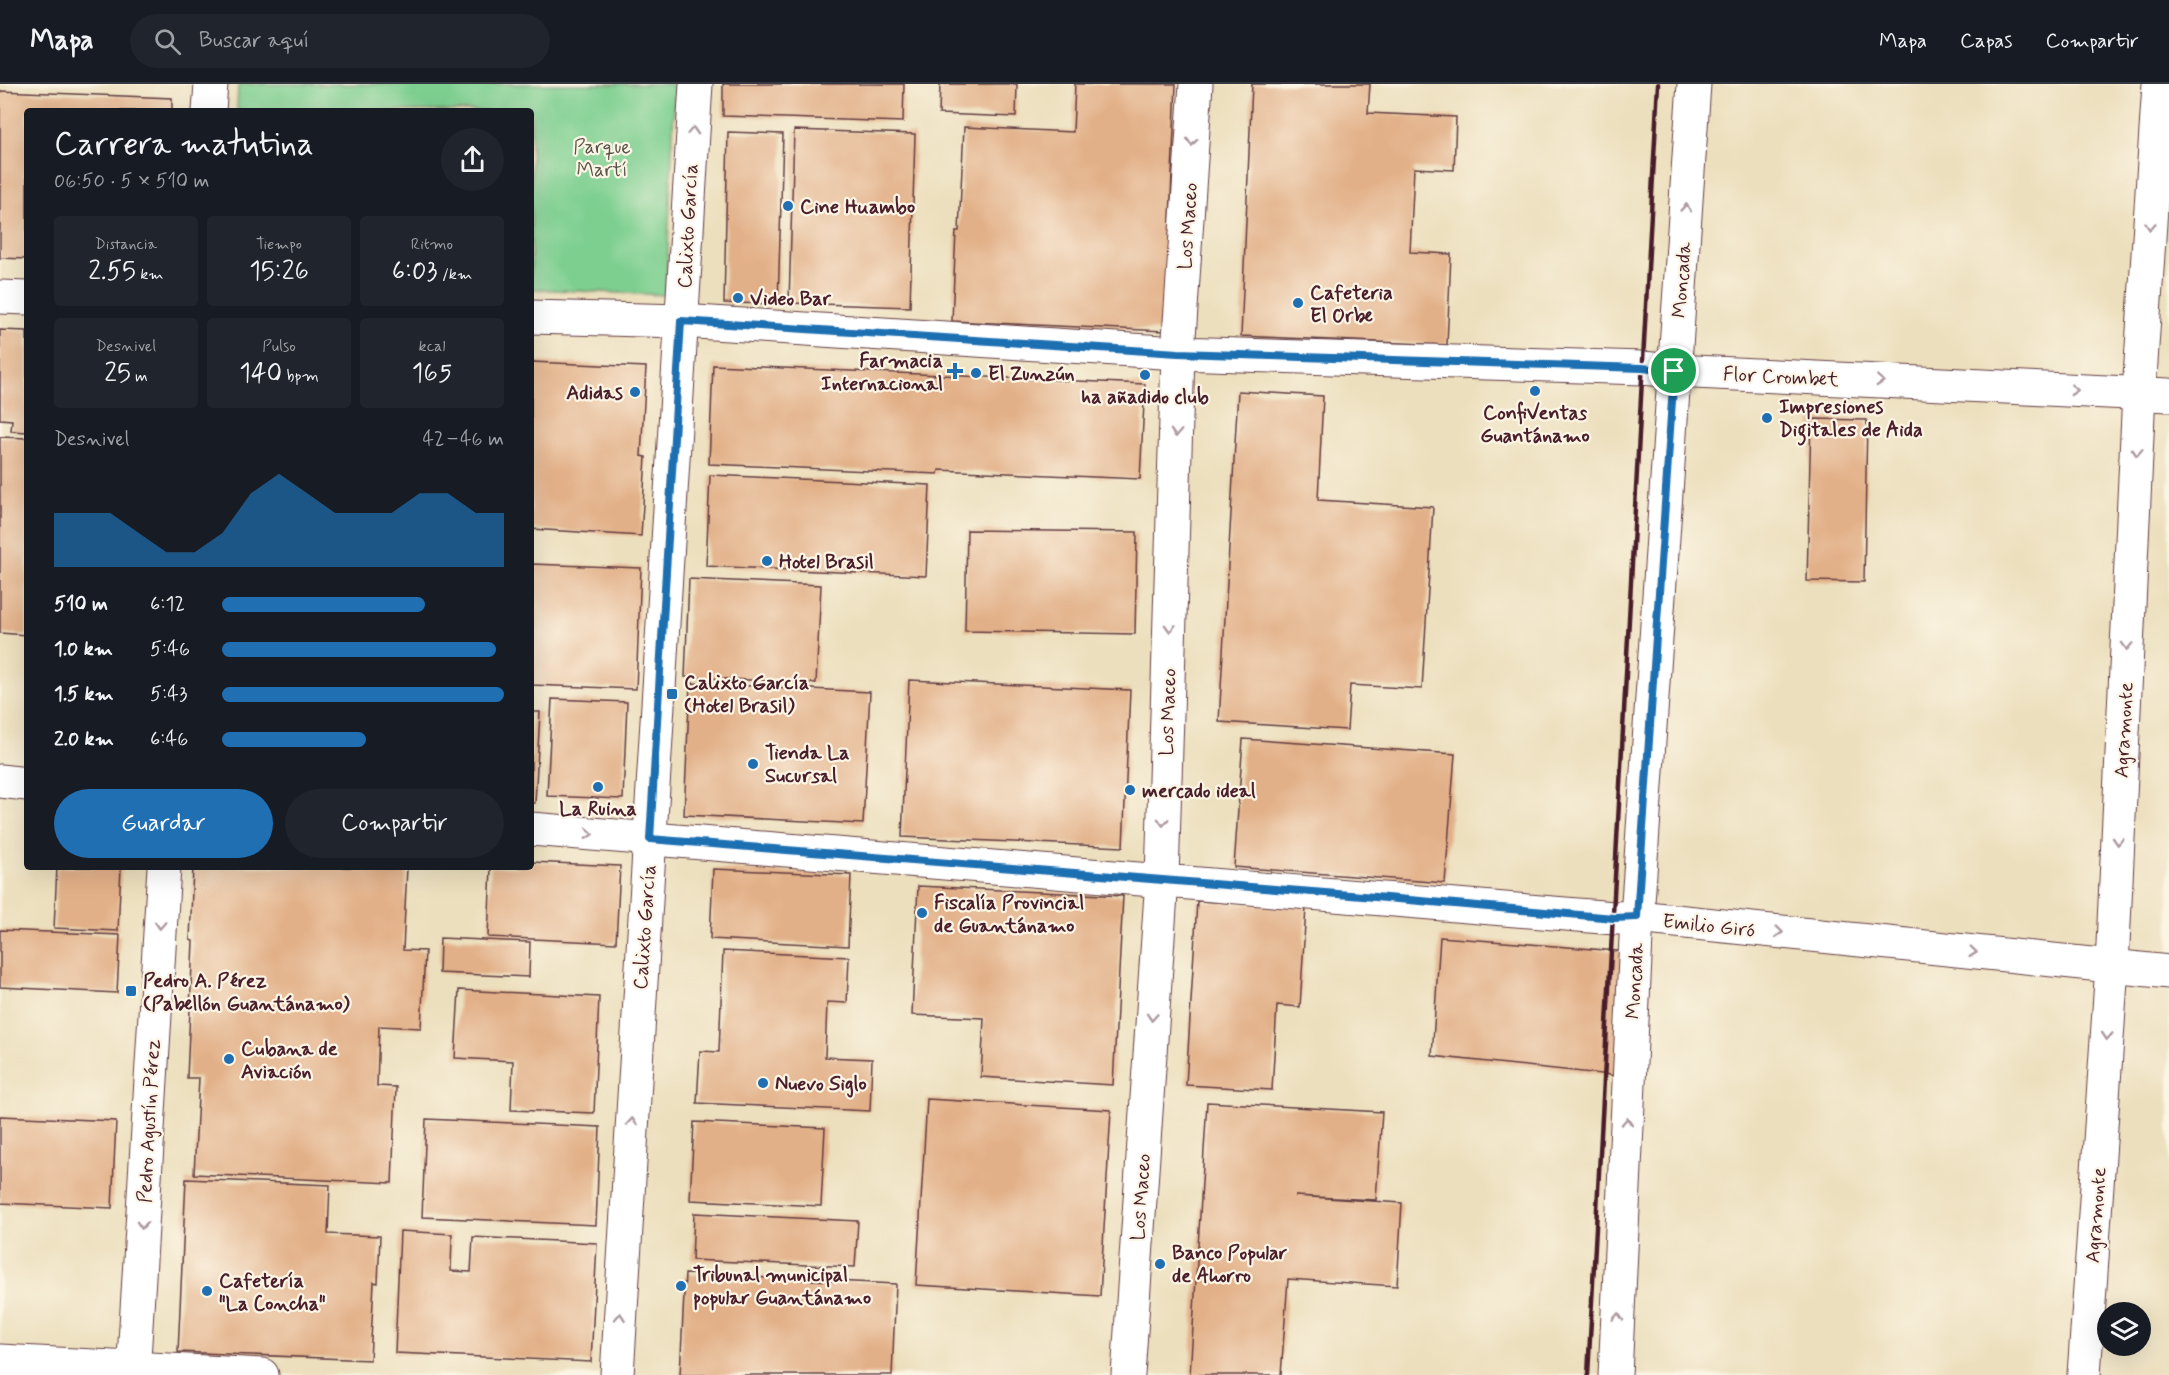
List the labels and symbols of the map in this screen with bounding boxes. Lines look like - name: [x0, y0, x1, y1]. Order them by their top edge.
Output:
- one-way arrow: [686, 126, 699, 135]
- park label: Parque Martí: [573, 134, 631, 184]
- one-way arrow: [1186, 138, 1199, 147]
- street label: Calixto García: [672, 163, 705, 289]
- street label: Los Maceo: [1172, 182, 1205, 271]
- place label: Cine Huambo: [800, 194, 915, 221]
- marker: Cine Huambo: [781, 199, 795, 213]
- one-way arrow: [1679, 204, 1692, 213]
- one-way arrow: [2143, 222, 2156, 231]
- street label: Moncada: [1666, 240, 1699, 319]
- place label: Cafeteria El Orbe: [1310, 280, 1393, 330]
- place label: Video Bar: [750, 286, 832, 313]
- marker: Video Bar: [731, 291, 745, 305]
- marker: Cafeteria El Orbe: [1291, 296, 1305, 310]
- pin: [1648, 345, 1699, 396]
- place label: Farmacia Internacional: [821, 348, 943, 398]
- place label: El Zunzún: [988, 361, 1075, 388]
- street label: Flor Crombet: [1722, 361, 1840, 394]
- marker: Farmacia Internacional: [948, 364, 962, 378]
- marker: El Zunzún: [969, 366, 983, 380]
- marker: ha añadido club: [1138, 368, 1152, 382]
- one-way arrow: [1875, 374, 1884, 387]
- place label: Adidas: [566, 380, 623, 407]
- place label: ha añadido club: [1081, 384, 1209, 411]
- marker: ConfiVentas Guantánamo: [1528, 384, 1542, 398]
- one-way arrow: [2070, 384, 2079, 397]
- marker: Adidas: [628, 385, 642, 399]
- place label: Impresiones Digitales de Aida: [1779, 394, 1923, 446]
- place label: ConfiVentas Guantánamo: [1480, 400, 1590, 450]
- marker: Impresiones Digitales de Aida: [1760, 411, 1774, 425]
- one-way arrow: [1169, 428, 1182, 437]
- one-way arrow: [2130, 447, 2143, 456]
- place label: Hotel Brasil: [779, 549, 874, 576]
- marker: Hotel Brasil: [760, 554, 774, 568]
- one-way arrow: [1163, 623, 1176, 632]
- one-way arrow: [2121, 642, 2134, 651]
- street label: Los Maceo: [1153, 668, 1184, 756]
- place label: Calixto García (Hotel Brasil): [684, 670, 809, 720]
- street label: Agramonte: [2109, 681, 2141, 779]
- marker: Calixto García (Hotel Brasil): [665, 687, 679, 701]
- place label: Tienda La Sucursal: [765, 740, 849, 790]
- marker: Tienda La Sucursal: [746, 757, 760, 771]
- place label: mercado ideal: [1142, 778, 1256, 805]
- marker: La Ruina: [591, 780, 605, 794]
- marker: mercado ideal: [1123, 783, 1137, 797]
- place label: La Ruina: [559, 796, 637, 823]
- one-way arrow: [1157, 818, 1170, 827]
- one-way arrow: [585, 827, 594, 840]
- one-way arrow: [2111, 837, 2124, 846]
- street label: Calixto García: [628, 864, 663, 990]
- place label: Fiscalía Provincial de Guantánamo: [934, 890, 1084, 940]
- marker: Fiscalía Provincial de Guantánamo: [915, 906, 929, 920]
- street label: Emilio Giró: [1661, 908, 1756, 945]
- one-way arrow: [154, 921, 167, 930]
- one-way arrow: [1775, 925, 1784, 938]
- street label: Moncada: [1620, 941, 1651, 1020]
- one-way arrow: [1969, 945, 1978, 958]
- place label: Pedro A. Pérez (Pabellón Guantánamo): [143, 968, 351, 1018]
- marker: Pedro A. Pérez (Pabellón Guantánamo): [124, 984, 138, 998]
- one-way arrow: [1146, 1013, 1159, 1022]
- one-way arrow: [2101, 1031, 2114, 1040]
- place label: Cubana de Aviación: [241, 1036, 338, 1086]
- street label: Pedro Agustín Pérez: [132, 1038, 167, 1204]
- marker: Cubana de Aviación: [222, 1052, 236, 1066]
- place label: Nuevo Siglo: [775, 1071, 867, 1098]
- marker: Nuevo Siglo: [756, 1076, 770, 1090]
- one-way arrow: [626, 1117, 639, 1126]
- one-way arrow: [1621, 1117, 1634, 1126]
- street label: Los Maceo: [1125, 1153, 1158, 1242]
- street label: Agramonte: [2080, 1166, 2113, 1264]
- one-way arrow: [135, 1220, 148, 1229]
- place label: Banco Popular de Ahorro: [1172, 1240, 1288, 1290]
- marker: Banco Popular de Ahorro: [1153, 1257, 1167, 1271]
- place label: Tribunal municipal popular Guantánamo: [693, 1262, 871, 1312]
- place label: Cafetería "La Concha": [219, 1268, 326, 1318]
- marker: Tribunal municipal popular Guantánamo: [674, 1279, 688, 1293]
- marker: Cafetería "La Concha": [200, 1284, 214, 1298]
- one-way arrow: [614, 1312, 627, 1321]
- one-way arrow: [1611, 1312, 1624, 1321]

